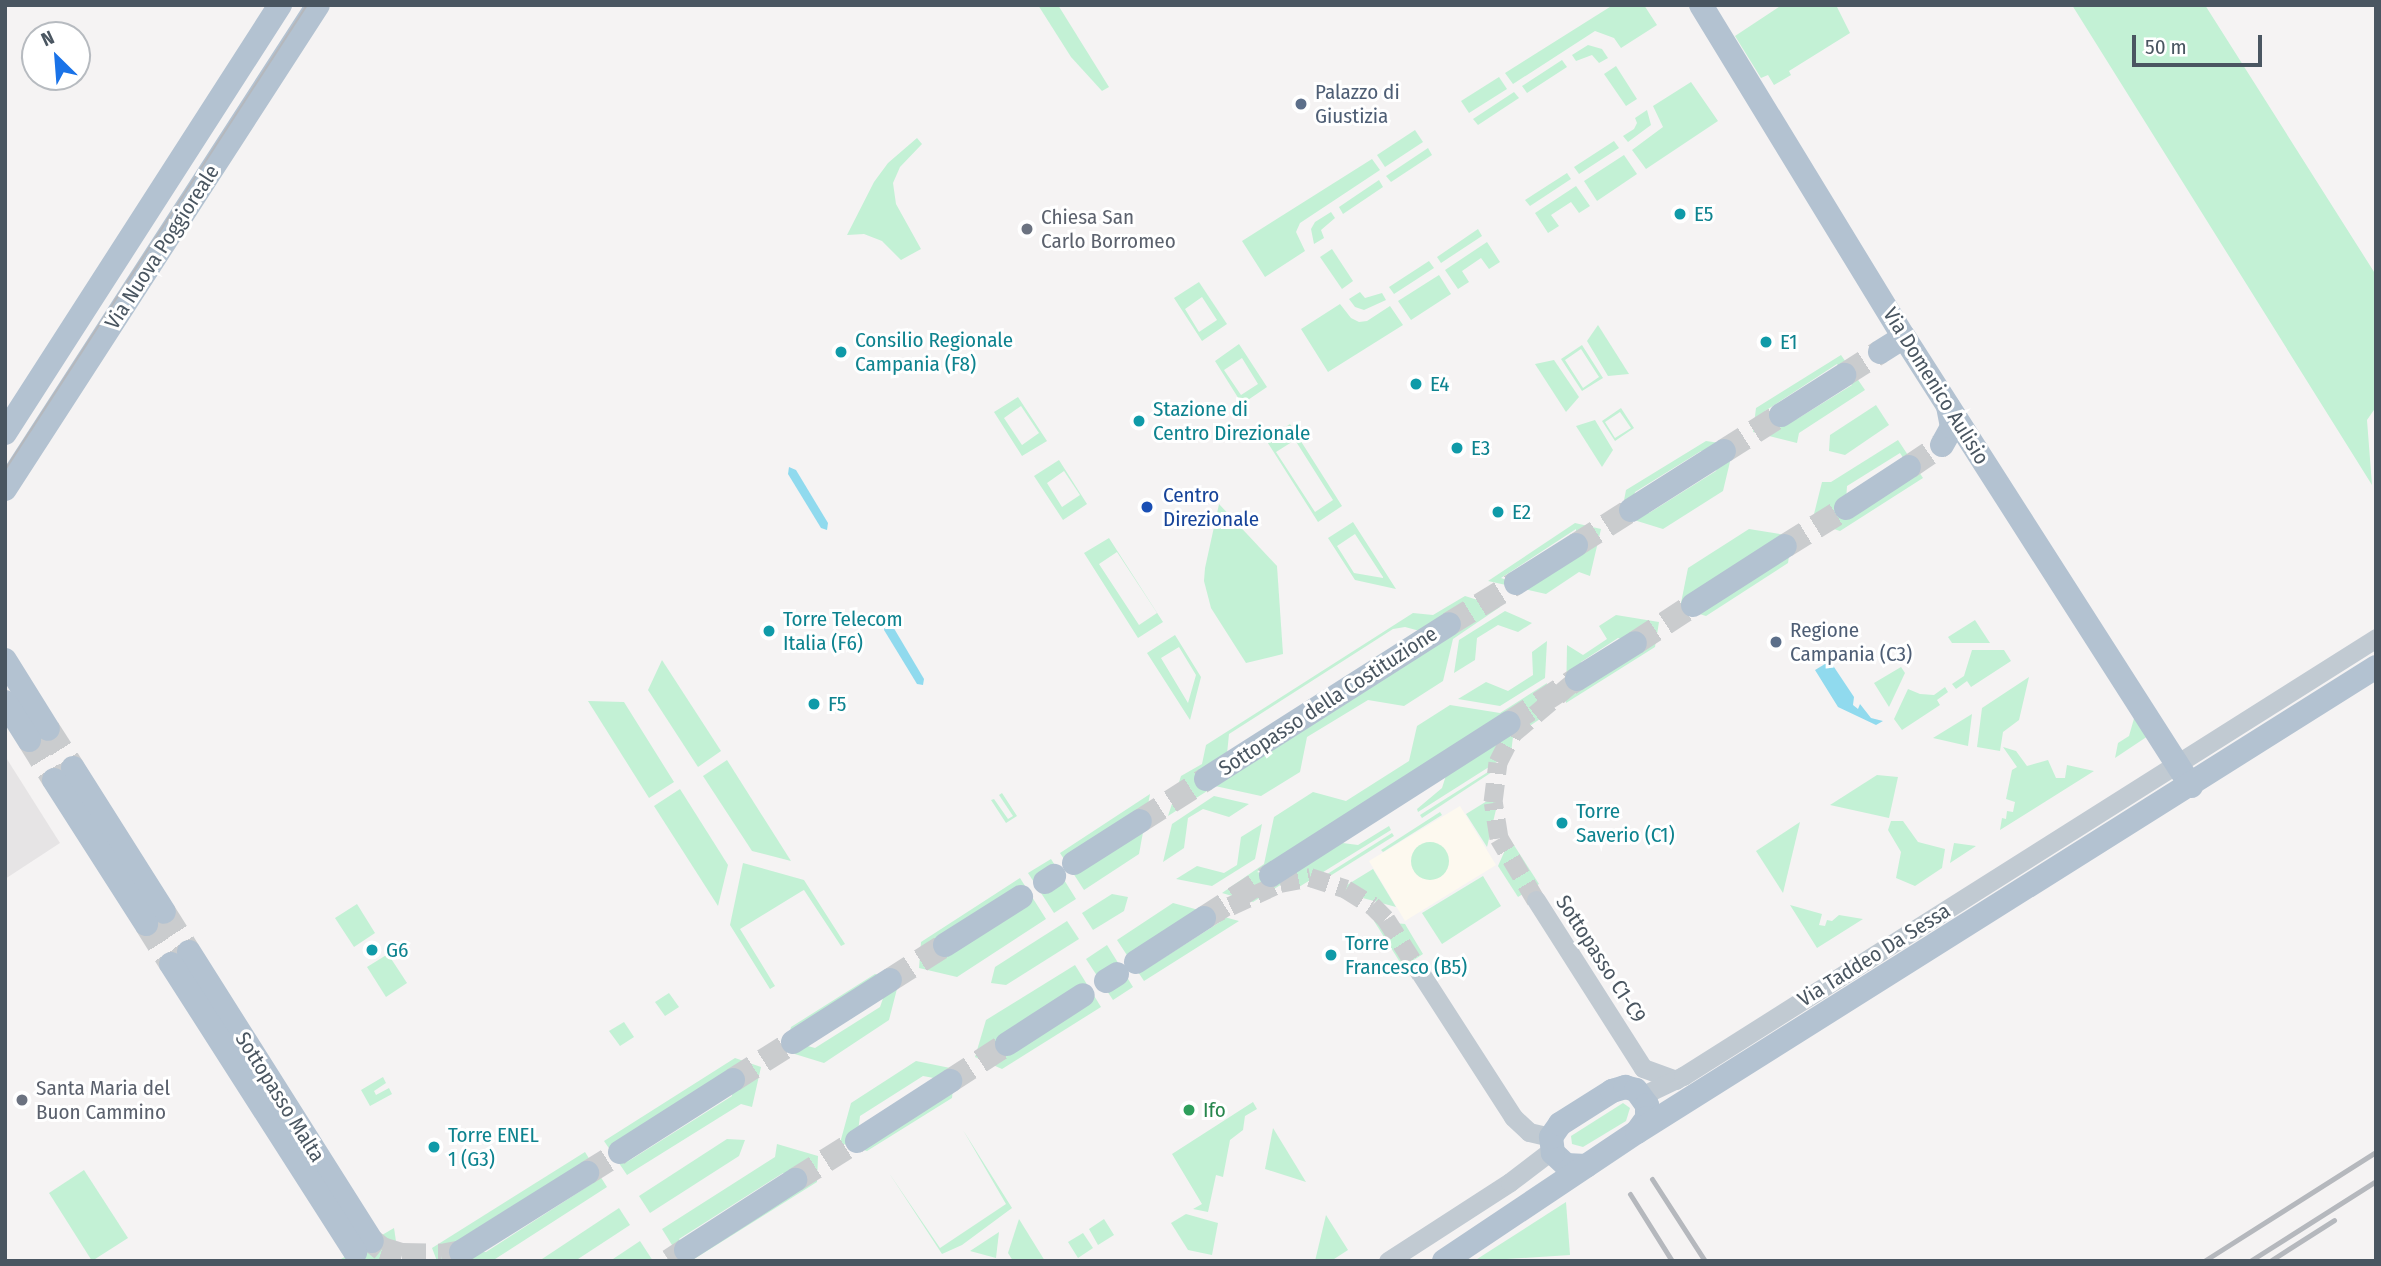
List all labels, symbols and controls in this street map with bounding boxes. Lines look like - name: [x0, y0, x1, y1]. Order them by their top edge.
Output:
- north arrow: [21, 21, 91, 91]
- scale bar: [2136, 21, 2266, 65]
- text: N: [38, 26, 58, 51]
- text: 50 m: [2145, 34, 2187, 60]
- place label: Palazzo di Giustizia: [1315, 79, 1400, 129]
- marker: Palazzo di Giustizia: [1293, 96, 1309, 112]
- street label: Via Nuova Poggioreale: [100, 160, 224, 334]
- place label: E5: [1694, 201, 1713, 227]
- place label: Chiesa San Carlo Borromeo: [1041, 204, 1176, 254]
- marker: E5: [1672, 206, 1688, 222]
- marker: Chiesa San Carlo Borromeo: [1019, 221, 1035, 237]
- street label: Via Domenico Aulisio: [1878, 303, 1994, 469]
- place label: Consilio Regionale Campania (F8): [855, 327, 1013, 377]
- place label: E1: [1780, 329, 1798, 355]
- marker: E1: [1758, 334, 1774, 350]
- marker: Consilio Regionale Campania (F8): [833, 344, 849, 360]
- place label: E4: [1430, 371, 1449, 397]
- marker: E4: [1408, 376, 1424, 392]
- place label: Stazione di Centro Direzionale: [1153, 396, 1310, 446]
- marker: Stazione di Centro Direzionale: [1131, 413, 1147, 429]
- place label: E3: [1471, 435, 1490, 461]
- marker: E3: [1449, 440, 1465, 456]
- place label: Centro Direzionale: [1163, 482, 1259, 532]
- marker: Centro Direzionale: [1137, 497, 1157, 517]
- place label: E2: [1512, 499, 1531, 525]
- marker: E2: [1490, 504, 1506, 520]
- place label: Torre Telecom Italia (F6): [783, 606, 903, 656]
- place label: Regione Campania (C3): [1790, 617, 1912, 667]
- street label: Sottopasso della Costituzione: [1214, 621, 1442, 781]
- marker: Torre Telecom Italia (F6): [761, 623, 777, 639]
- marker: Regione Campania (C3): [1768, 634, 1784, 650]
- place label: F5: [828, 691, 846, 717]
- marker: F5: [806, 696, 822, 712]
- place label: Torre Saverio (C1): [1576, 798, 1675, 848]
- marker: Torre Saverio (C1): [1554, 815, 1570, 831]
- street label: Sottopasso C1-C9: [1551, 891, 1651, 1027]
- street label: Via Taddeo Da Sessa: [1793, 898, 1955, 1012]
- place label: Torre Francesco (B5): [1345, 930, 1467, 980]
- place label: G6: [386, 937, 408, 963]
- marker: G6: [364, 942, 380, 958]
- marker: Torre Francesco (B5): [1323, 947, 1339, 963]
- street label: Sottopasso Malta: [230, 1027, 330, 1167]
- place label: Santa Maria del Buon Cammino: [36, 1075, 170, 1125]
- marker: Santa Maria del Buon Cammino: [14, 1092, 30, 1108]
- place label: Ifo: [1203, 1097, 1226, 1123]
- marker: Ifo: [1181, 1102, 1197, 1118]
- place label: Torre ENEL 1 (G3): [448, 1122, 539, 1172]
- marker: Torre ENEL 1 (G3): [426, 1139, 442, 1155]

